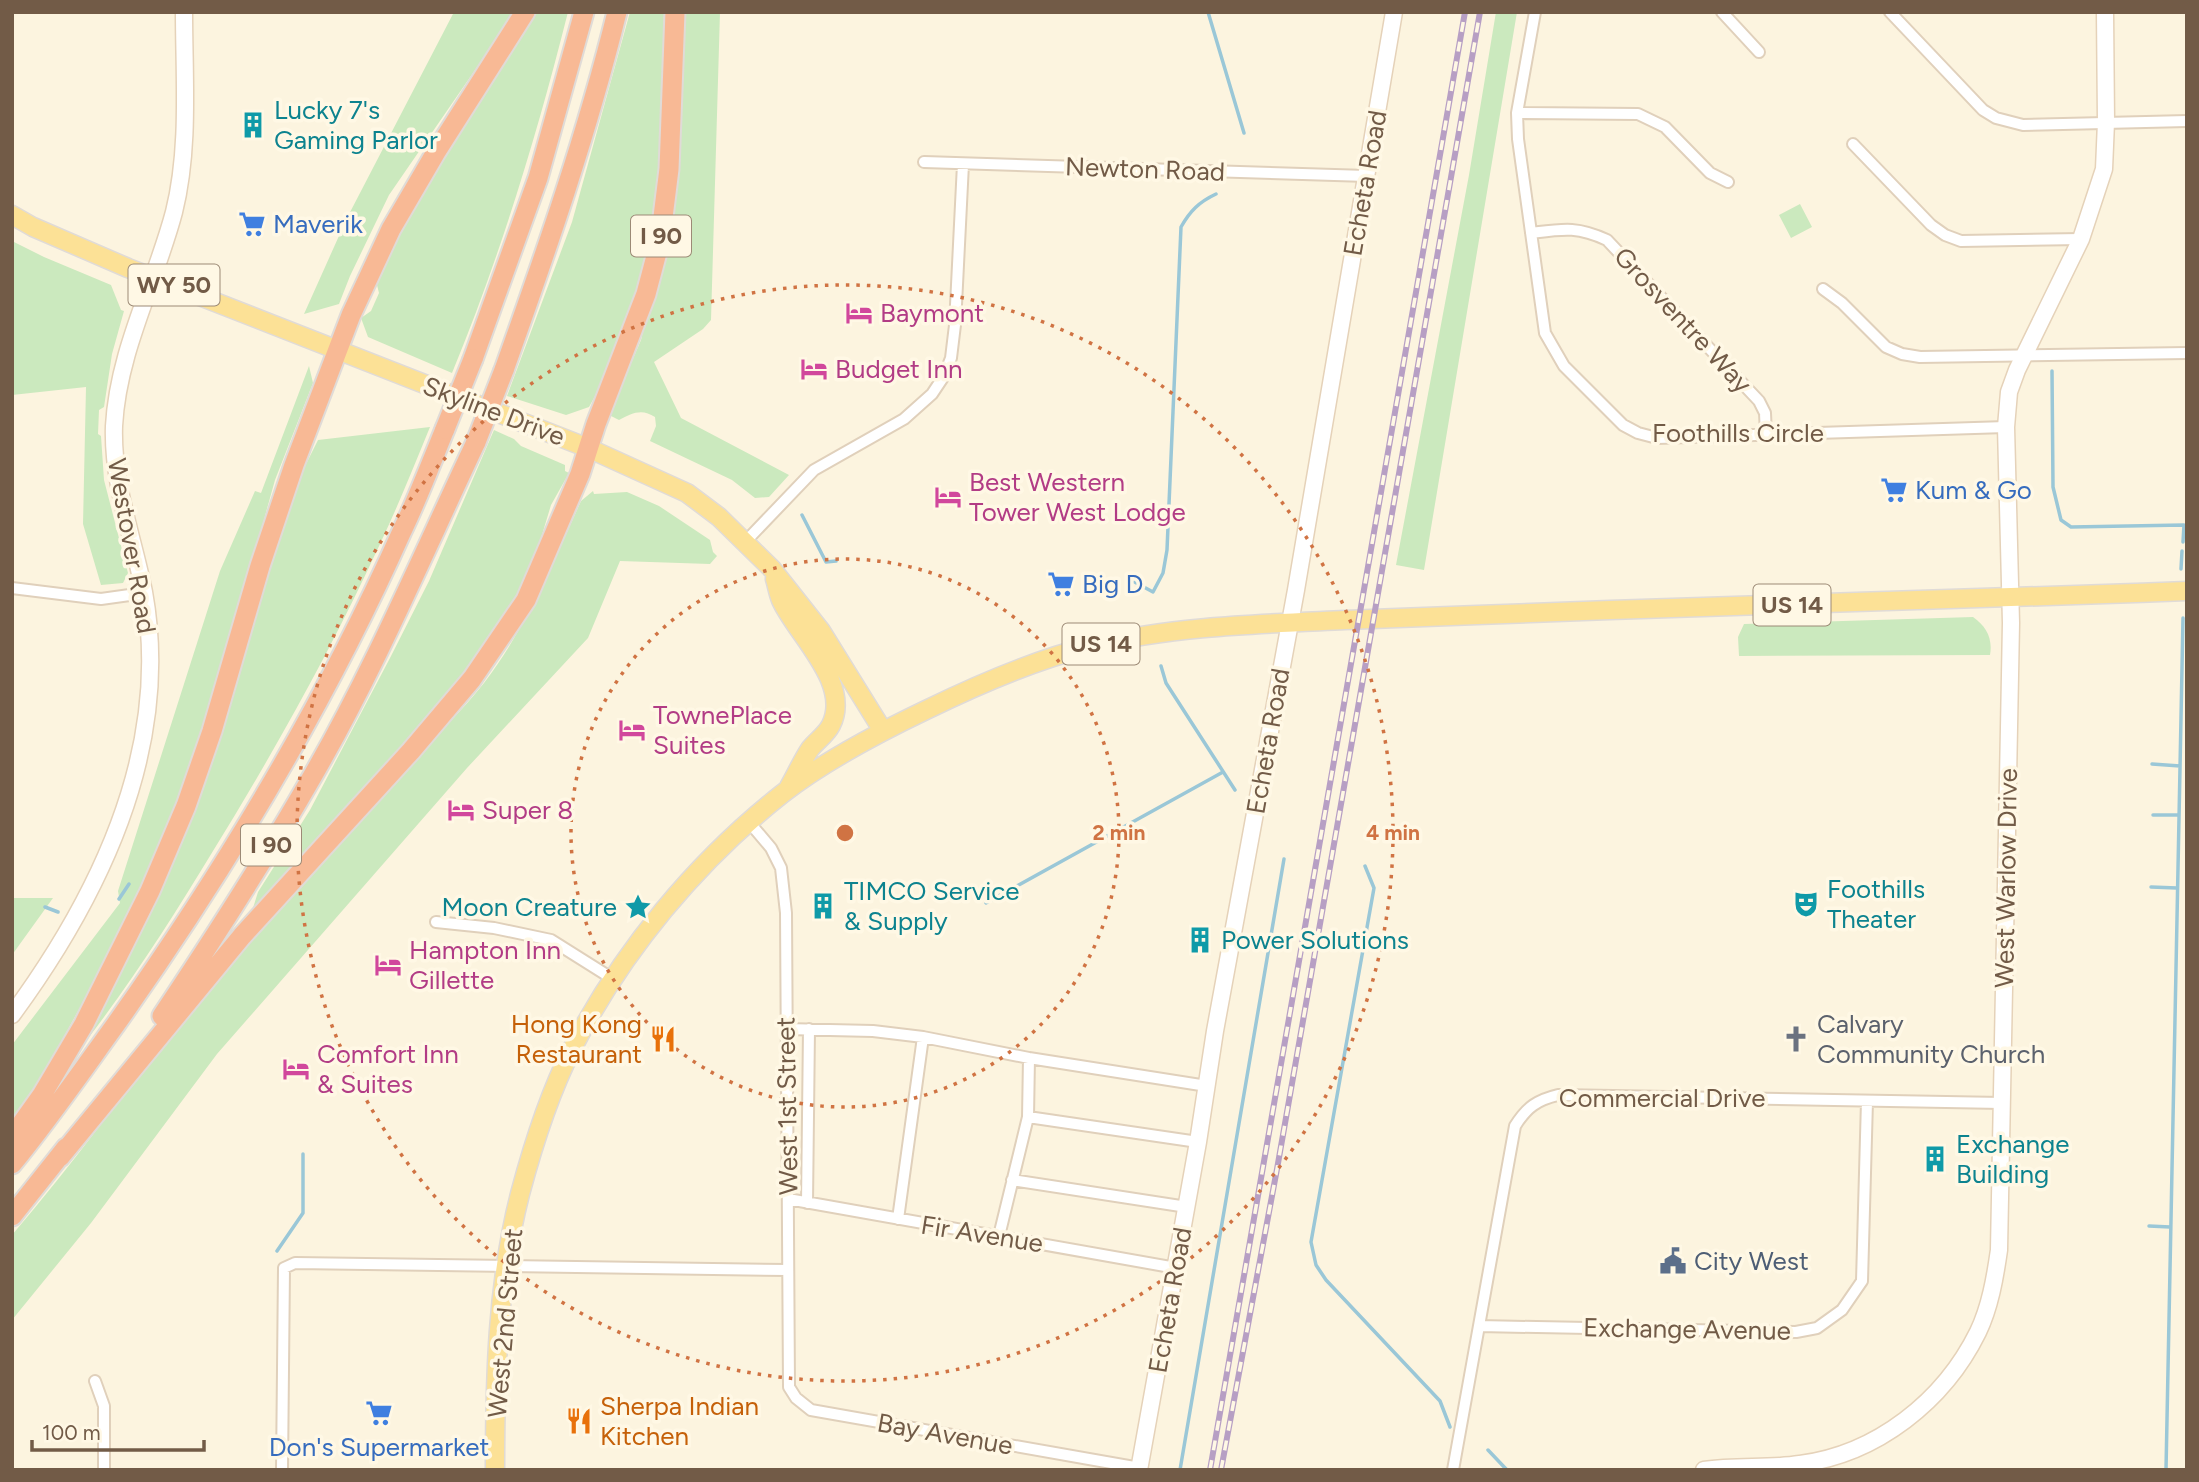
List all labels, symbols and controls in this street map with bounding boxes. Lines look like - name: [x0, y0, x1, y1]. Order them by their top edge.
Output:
- place label: Lucky 7's Gaming Parlor: [274, 94, 438, 156]
- street label: Echeta Road: [1336, 108, 1394, 258]
- building icon: Lucky 7's Gaming Parlor: [238, 110, 268, 140]
- street label: Newton Road: [1064, 150, 1226, 188]
- place label: Maverik: [273, 208, 363, 240]
- supermarket icon: Maverik: [237, 209, 267, 239]
- road number: I 90: [631, 216, 691, 256]
- street label: Grosventre Way: [1607, 241, 1759, 400]
- road number: WY 50: [128, 264, 220, 306]
- place label: Baymont: [880, 297, 984, 329]
- hotel icon: Baymont: [844, 298, 874, 328]
- place label: Budget Inn: [835, 353, 962, 385]
- hotel icon: Budget Inn: [799, 354, 829, 384]
- street label: Skyline Drive: [419, 369, 569, 453]
- street label: Foothills Circle: [1652, 417, 1824, 449]
- street label: Westover Road: [101, 456, 163, 636]
- place label: Best Western Tower West Lodge: [969, 466, 1186, 528]
- place label: Kum & Go: [1915, 474, 2032, 506]
- supermarket icon: Kum & Go: [1879, 475, 1909, 505]
- hotel icon: Best Western Tower West Lodge: [933, 482, 963, 512]
- place label: Big D: [1082, 568, 1144, 600]
- supermarket icon: Big D: [1046, 569, 1076, 599]
- road number: US 14: [1754, 584, 1830, 626]
- road number: US 14: [1062, 624, 1140, 664]
- street label: Echeta Road: [1239, 666, 1297, 816]
- place label: TownePlace Suites: [653, 699, 792, 761]
- hotel icon: TownePlace Suites: [617, 715, 647, 745]
- street label: West Warlow Drive: [1988, 768, 2024, 988]
- place label: Super 8: [482, 794, 573, 826]
- hotel icon: Super 8: [446, 795, 476, 825]
- text: 2 min: [1093, 820, 1145, 845]
- text: 4 min: [1366, 820, 1420, 845]
- centre of rings: [833, 821, 857, 845]
- road number: I 90: [241, 824, 301, 866]
- place label: Foothills Theater: [1827, 873, 1925, 935]
- place label: TIMCO Service & Supply: [844, 875, 1020, 937]
- theatre icon: Foothills Theater: [1791, 889, 1821, 919]
- place label: Moon Creature: [442, 891, 617, 923]
- building icon: TIMCO Service & Supply: [808, 891, 838, 921]
- place icon: Moon Creature: [623, 892, 653, 922]
- place label: Power Solutions: [1221, 924, 1409, 956]
- building icon: Power Solutions: [1185, 925, 1215, 955]
- place label: Hampton Inn Gillette: [409, 934, 561, 996]
- hotel icon: Hampton Inn Gillette: [373, 950, 403, 980]
- place label: Hong Kong Restaurant: [511, 1008, 642, 1070]
- place label: Calvary Community Church: [1817, 1008, 2045, 1070]
- street label: West 1st Street: [769, 1016, 805, 1195]
- restaurant icon: Hong Kong Restaurant: [648, 1024, 678, 1054]
- church icon: Calvary Community Church: [1781, 1024, 1811, 1054]
- place label: Comfort Inn & Suites: [317, 1038, 459, 1100]
- hotel icon: Comfort Inn & Suites: [281, 1054, 311, 1084]
- street label: Commercial Drive: [1559, 1082, 1765, 1114]
- place label: Exchange Building: [1956, 1128, 2069, 1190]
- building icon: Exchange Building: [1920, 1144, 1950, 1174]
- street label: Fir Avenue: [919, 1209, 1045, 1259]
- street label: Echeta Road: [1141, 1225, 1199, 1375]
- street label: West 2nd Street: [481, 1227, 529, 1419]
- place label: City West: [1694, 1245, 1809, 1277]
- public building icon: City West: [1658, 1246, 1688, 1276]
- street label: Exchange Avenue: [1583, 1311, 1791, 1347]
- place label: Sherpa Indian Kitchen: [600, 1390, 759, 1452]
- supermarket icon: Don's Supermarket: [364, 1398, 394, 1428]
- restaurant icon: Sherpa Indian Kitchen: [564, 1406, 594, 1436]
- street label: Bay Avenue: [875, 1406, 1015, 1462]
- scale bar: [32, 1408, 203, 1452]
- text: 100 m: [42, 1420, 101, 1445]
- place label: Don's Supermarket: [269, 1431, 489, 1463]

